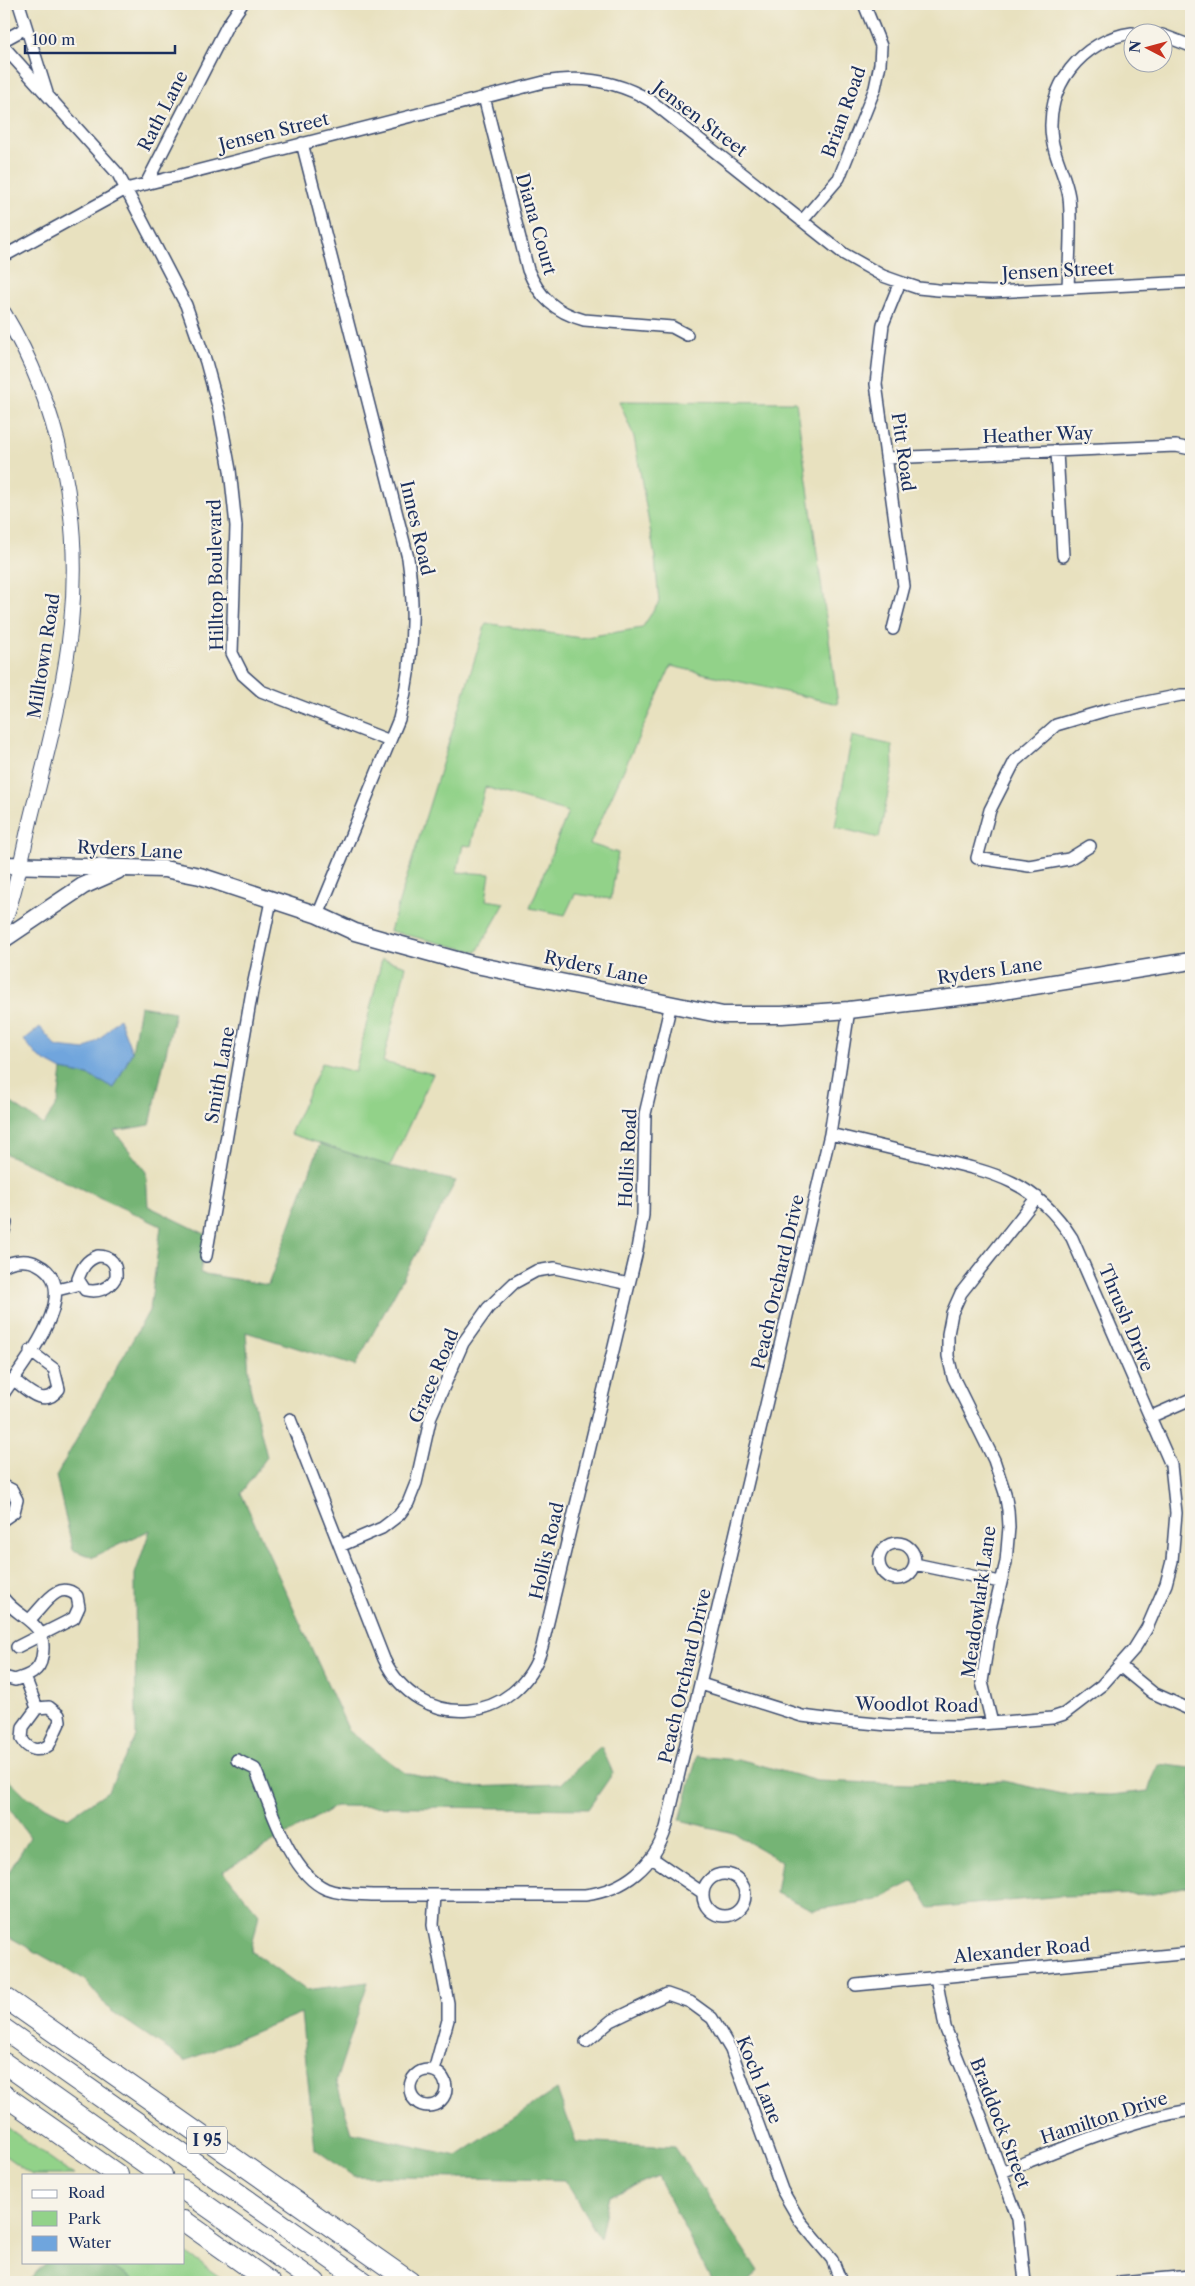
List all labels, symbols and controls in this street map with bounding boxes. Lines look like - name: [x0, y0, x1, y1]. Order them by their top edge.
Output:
- scale bar: [25, 22, 175, 54]
- north arrow: [1122, 22, 1172, 72]
- text: 100 m: [32, 30, 75, 49]
- text: N: [1125, 40, 1145, 54]
- street label: Brian Road: [817, 63, 871, 161]
- street label: Rath Lane: [133, 67, 193, 155]
- street label: Jensen Street: [646, 75, 752, 162]
- street label: Jensen Street: [214, 108, 332, 157]
- street label: Diana Court: [511, 171, 561, 278]
- street label: Jensen Street: [998, 257, 1115, 285]
- street label: Pitt Road: [887, 411, 919, 493]
- street label: Heather Way: [982, 422, 1095, 448]
- street label: Innes Road: [395, 478, 439, 578]
- street label: Hilltop Boulevard: [204, 499, 228, 651]
- street label: Milltown Road: [23, 592, 65, 720]
- street label: Ryders Lane: [77, 836, 183, 864]
- street label: Ryders Lane: [542, 946, 650, 990]
- street label: Ryders Lane: [936, 953, 1044, 989]
- street label: Smith Lane: [201, 1025, 239, 1125]
- street label: Hollis Road: [614, 1108, 642, 1208]
- street label: Peach Orchard Drive: [747, 1192, 809, 1372]
- street label: Thrush Drive: [1094, 1261, 1158, 1375]
- street label: Grace Road: [404, 1325, 464, 1426]
- street label: Hollis Road: [525, 1500, 569, 1602]
- street label: Meadowlark Lane: [957, 1524, 1001, 1680]
- street label: Peach Orchard Drive: [654, 1586, 716, 1766]
- street label: Woodlot Road: [854, 1693, 979, 1717]
- street label: Alexander Road: [952, 1934, 1091, 1968]
- street label: Koch Lane: [731, 2033, 787, 2127]
- street label: Braddock Street: [965, 2055, 1035, 2192]
- street label: Hamilton Drive: [1038, 2087, 1170, 2149]
- road number: I 95: [187, 2126, 227, 2154]
- legend: [22, 2174, 185, 2264]
- text: Road: [68, 2183, 105, 2202]
- text: Park: [68, 2209, 102, 2228]
- text: Water: [67, 2233, 112, 2252]

